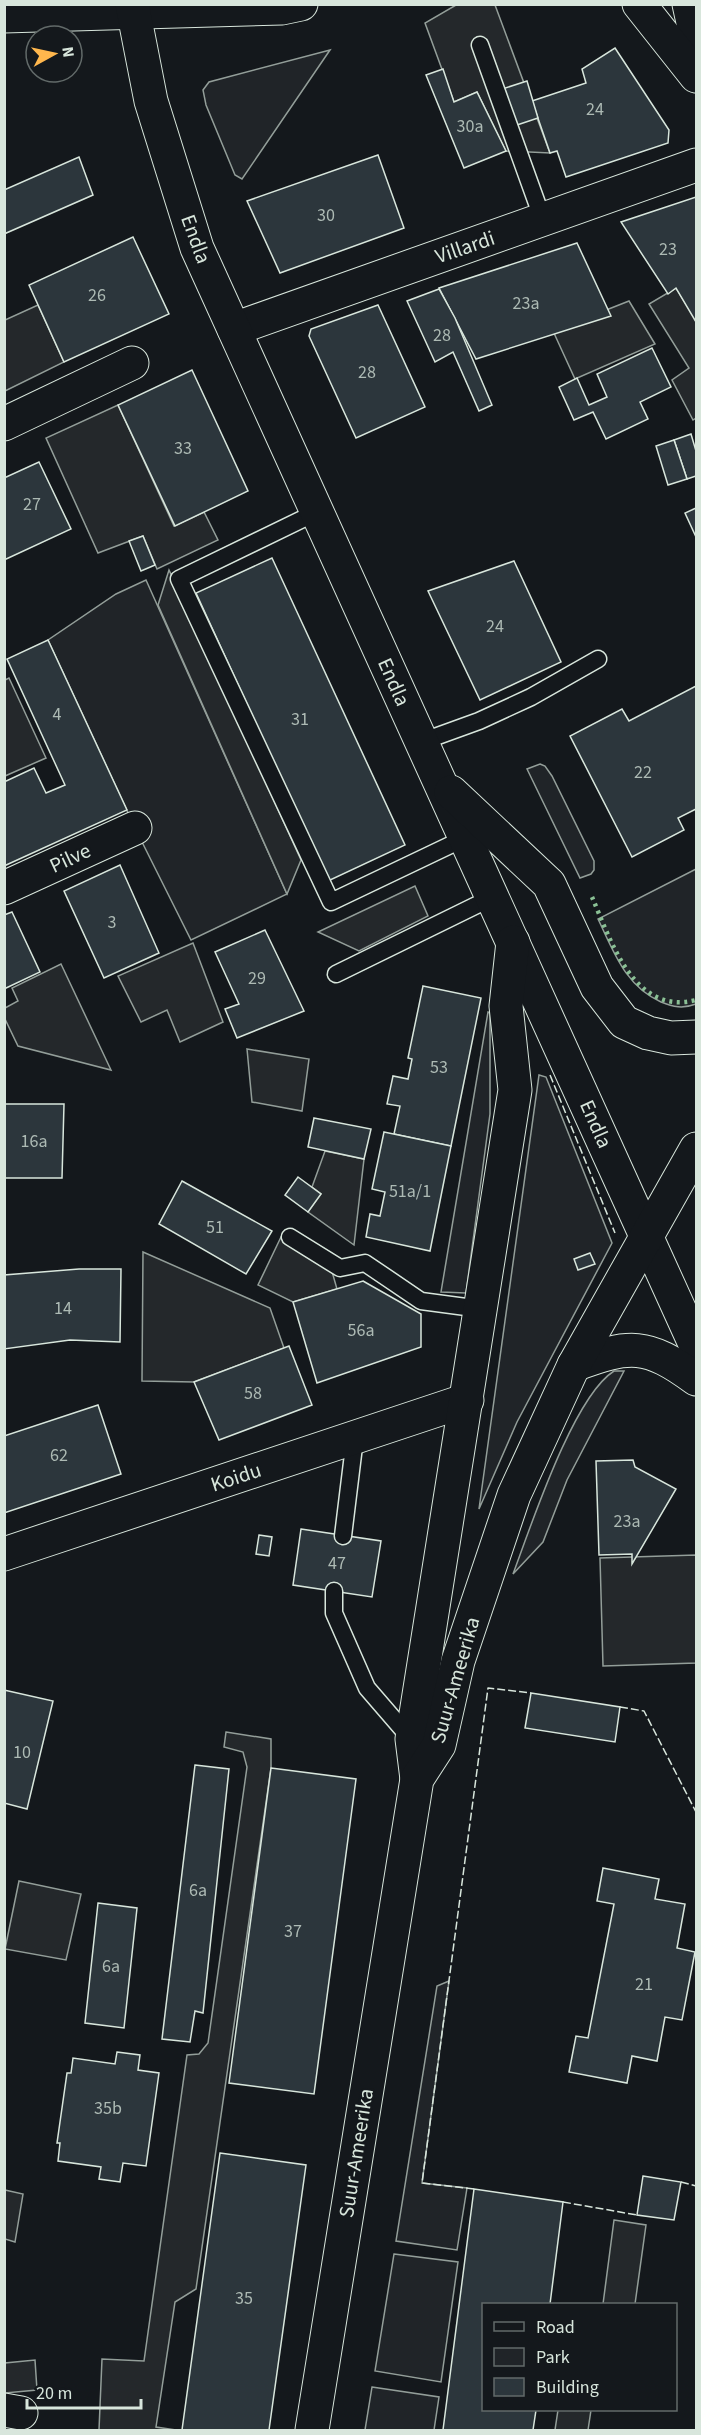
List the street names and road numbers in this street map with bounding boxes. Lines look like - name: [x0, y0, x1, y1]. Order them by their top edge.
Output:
- street label: Endla: [173, 210, 219, 268]
- street label: Villardi: [431, 223, 499, 271]
- street label: Endla: [370, 653, 418, 711]
- street label: Pilve: [44, 835, 96, 881]
- street label: Endla: [572, 1095, 620, 1153]
- street label: Koidu: [207, 1455, 265, 1499]
- street label: Suur-Ameerika: [423, 1613, 487, 1747]
- street label: Suur-Ameerika: [331, 2086, 381, 2220]

